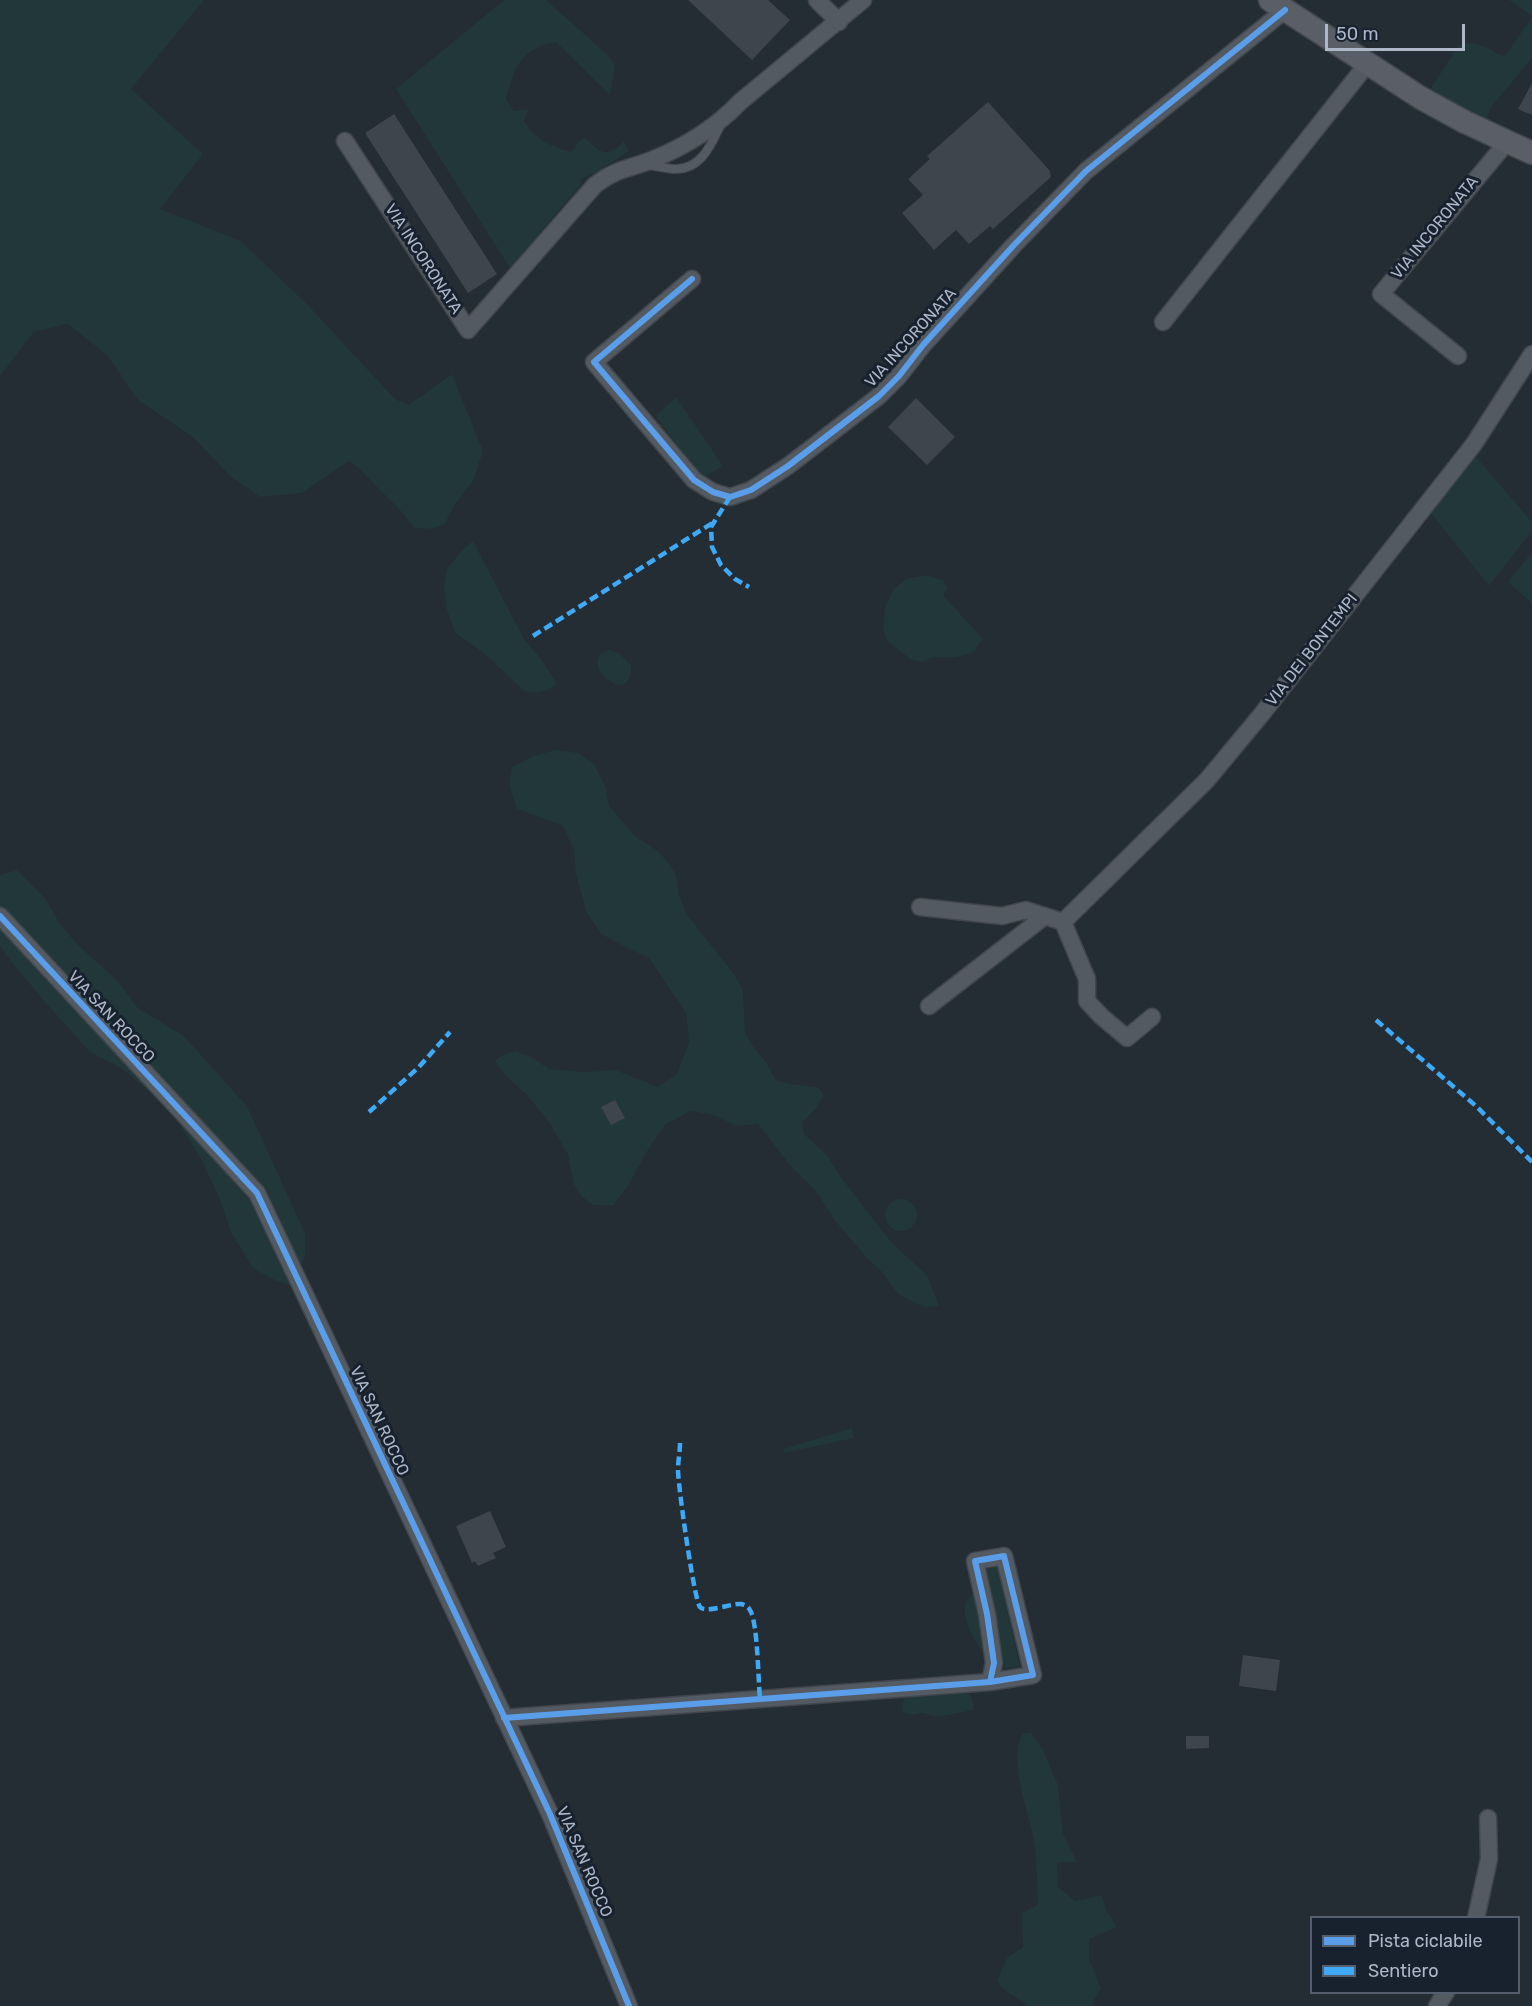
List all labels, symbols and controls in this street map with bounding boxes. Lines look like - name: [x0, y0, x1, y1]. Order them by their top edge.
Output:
- scale bar: [1328, 12, 1468, 50]
- text: 50 m: [1336, 23, 1379, 45]
- street label: VIA INCORONATA: [1388, 173, 1482, 283]
- street label: VIA INCORONATA: [380, 200, 466, 318]
- street label: VIA INCORONATA: [861, 284, 961, 392]
- street label: VIA DEI BONTEMPI: [1262, 590, 1362, 710]
- street label: VIA SAN ROCCO: [64, 967, 158, 1067]
- street label: VIA SAN ROCCO: [345, 1363, 413, 1479]
- street label: VIA SAN ROCCO: [552, 1804, 616, 1920]
- legend: [1310, 1916, 1520, 1994]
- text: Pista ciclabile: [1368, 1930, 1483, 1952]
- text: Sentiero: [1368, 1960, 1439, 1982]

